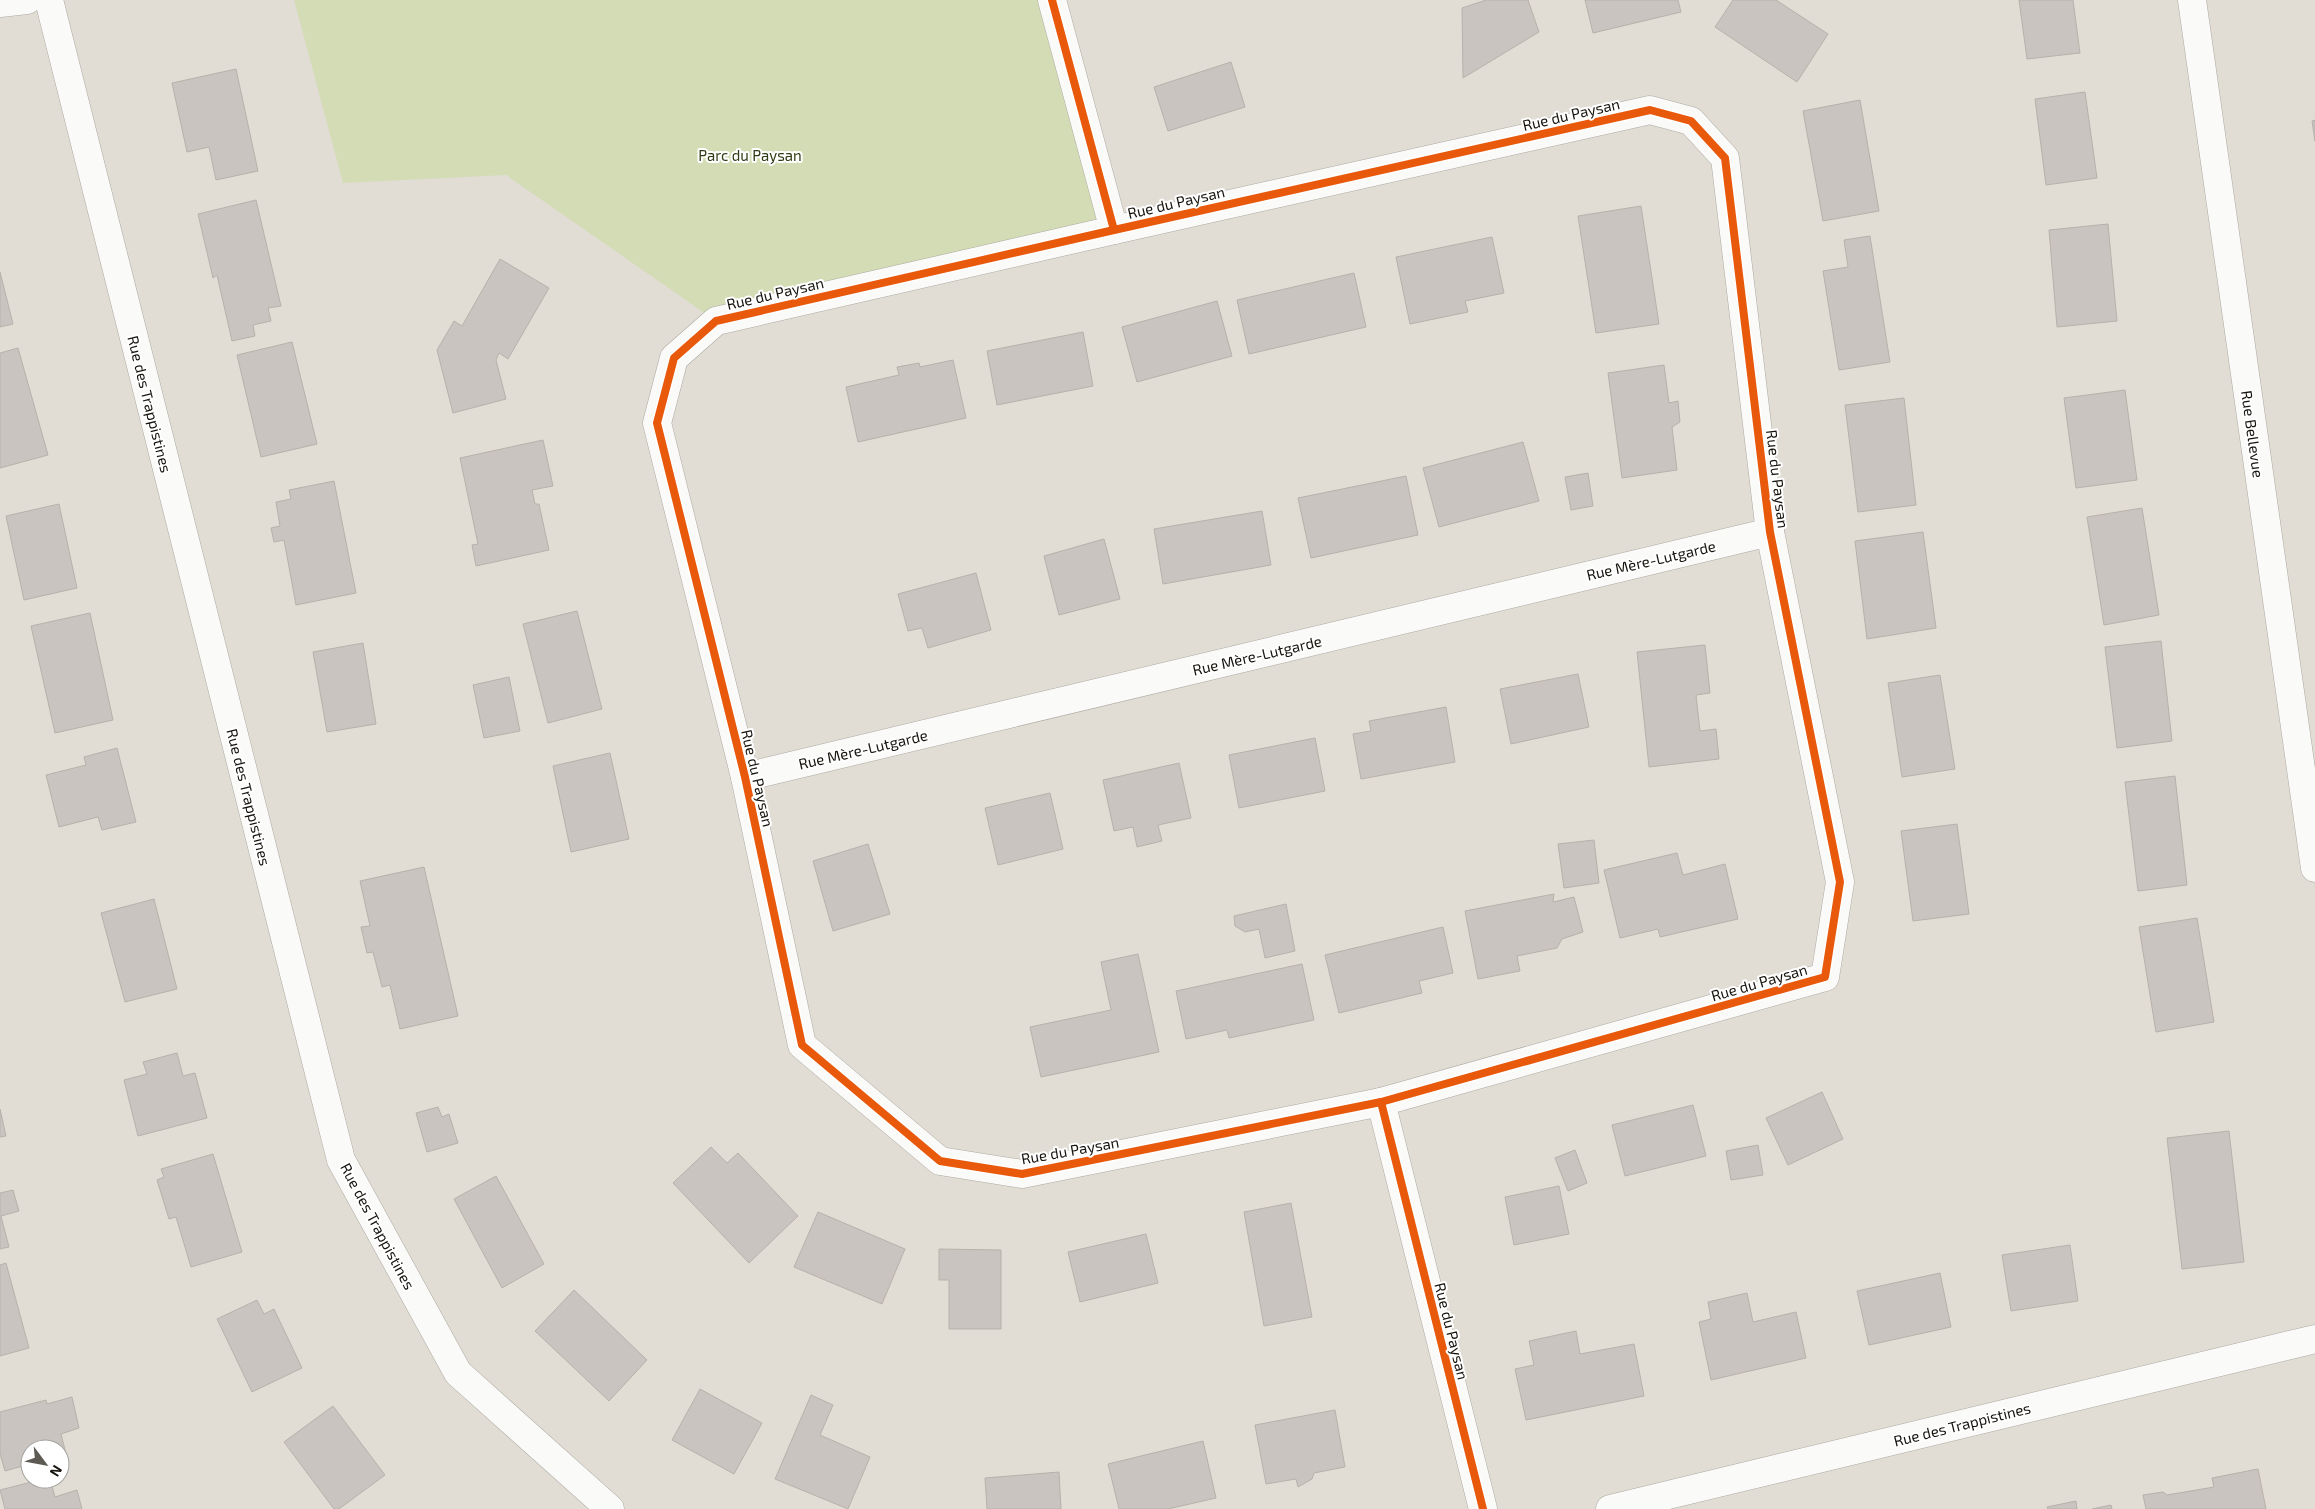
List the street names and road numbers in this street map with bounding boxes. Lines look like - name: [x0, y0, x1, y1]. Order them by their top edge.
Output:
- street label: Rue du Paysan: [1521, 94, 1621, 134]
- street label: Rue du Paysan: [1126, 182, 1226, 222]
- street label: Rue du Paysan: [725, 273, 825, 313]
- street label: Rue des Trappistines: [124, 334, 176, 474]
- street label: Rue Bellevue: [2238, 389, 2268, 479]
- street label: Rue du Paysan: [1763, 429, 1793, 529]
- street label: Rue Mère-Lutgarde: [1585, 536, 1717, 584]
- street label: Rue Mère-Lutgarde: [1191, 631, 1323, 679]
- street label: Rue Mère-Lutgarde: [797, 725, 929, 773]
- street label: Rue des Trappistines: [223, 727, 275, 867]
- street label: Rue du Paysan: [738, 728, 778, 828]
- street label: Rue du Paysan: [1709, 960, 1809, 1004]
- street label: Rue du Paysan: [1020, 1133, 1120, 1167]
- street label: Rue des Trappistines: [337, 1160, 419, 1292]
- street label: Rue du Paysan: [1431, 1281, 1473, 1381]
- street label: Rue des Trappistines: [1892, 1398, 2032, 1450]

